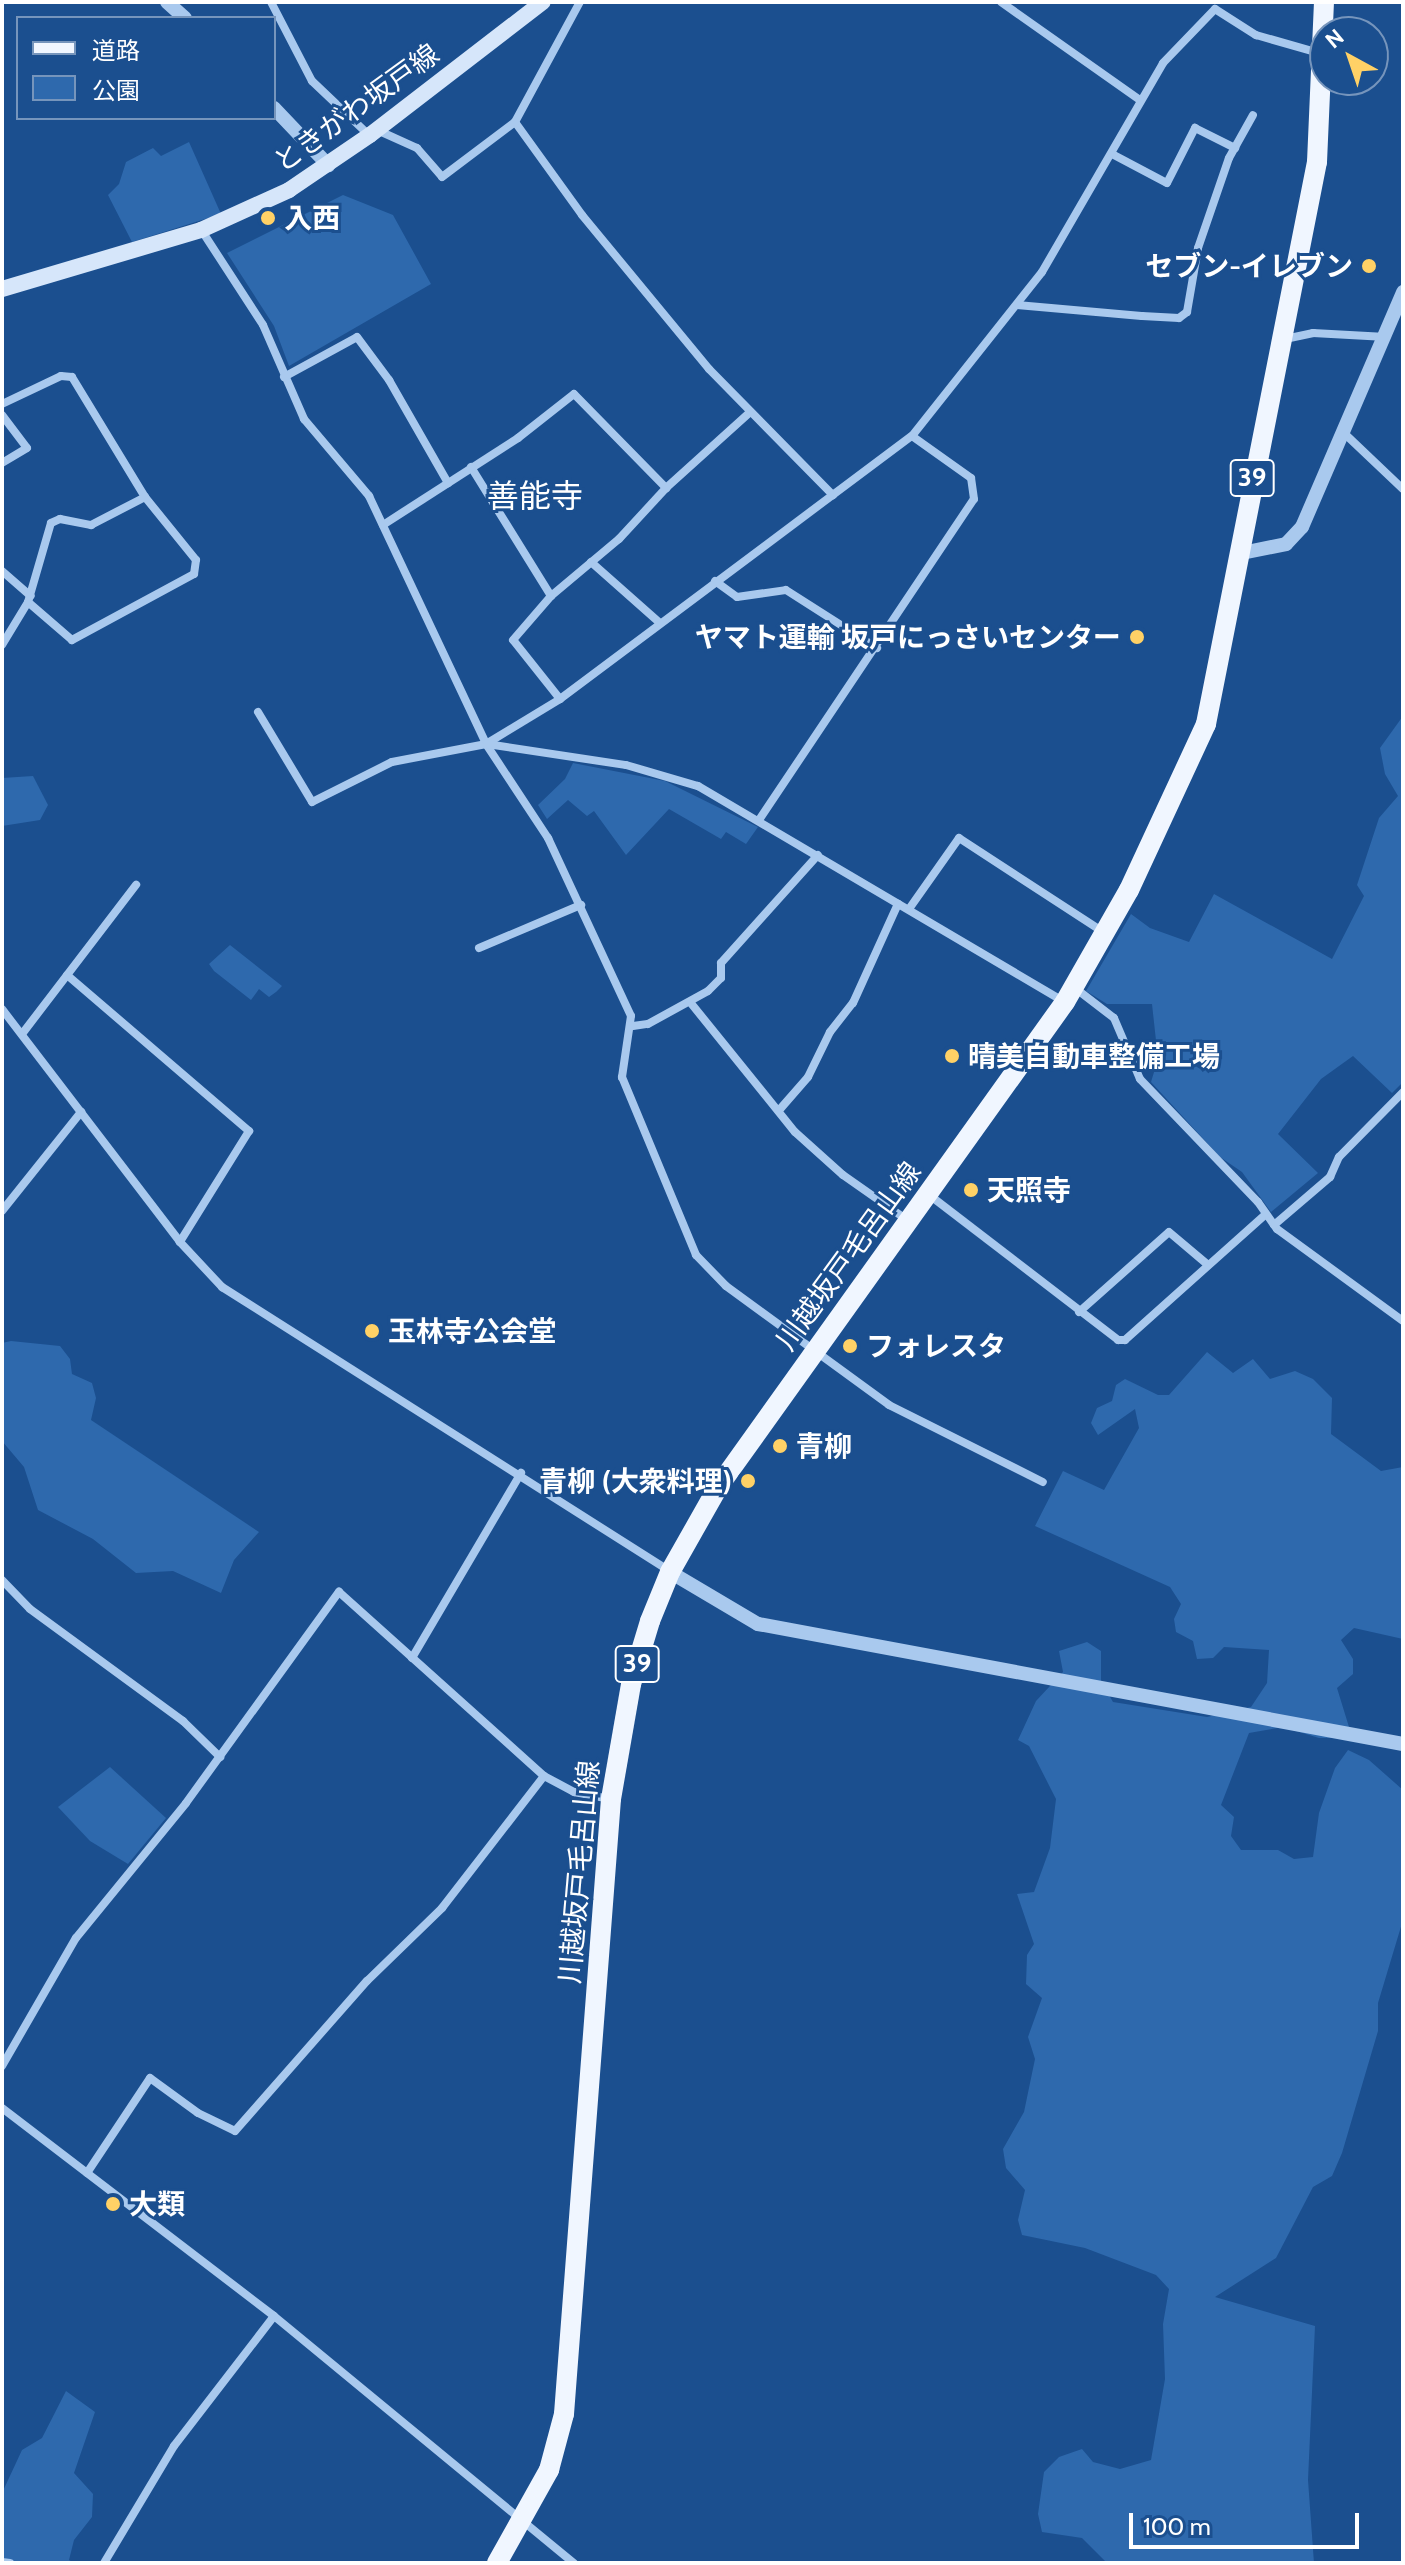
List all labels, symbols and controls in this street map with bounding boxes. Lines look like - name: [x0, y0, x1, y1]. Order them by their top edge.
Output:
- legend: [16, 16, 276, 120]
- north arrow: [1309, 16, 1389, 96]
- text: N: [1320, 23, 1349, 54]
- text: 道路: [92, 36, 140, 65]
- street label: ときがわ坂戸線: [267, 37, 445, 179]
- text: 公園: [92, 76, 140, 105]
- place label: 入西: [284, 201, 340, 235]
- marker: 入西: [259, 209, 277, 227]
- place label: セブン-イレブン: [1145, 249, 1353, 283]
- marker: セブン-イレブン: [1360, 257, 1378, 275]
- road number: 39: [1228, 456, 1276, 500]
- district label: 善能寺: [487, 477, 583, 515]
- place label: ヤマト運輸 坂戸にっさいセンター: [695, 620, 1121, 654]
- marker: ヤマト運輸 坂戸にっさいセンター: [1128, 628, 1146, 646]
- place label: 晴美自動車整備工場: [968, 1039, 1220, 1073]
- marker: 晴美自動車整備工場: [943, 1047, 961, 1065]
- street label: 川越坂戸毛呂山線: [769, 1156, 927, 1356]
- place label: 天照寺: [987, 1173, 1071, 1207]
- marker: 天照寺: [962, 1181, 980, 1199]
- place label: 玉林寺公会堂: [388, 1314, 556, 1348]
- marker: 玉林寺公会堂: [363, 1322, 381, 1340]
- place label: フォレスタ: [866, 1329, 1006, 1363]
- marker: フォレスタ: [841, 1337, 859, 1355]
- place label: 青柳: [796, 1429, 852, 1463]
- marker: 青柳: [771, 1437, 789, 1455]
- place label: 青柳 (大衆料理): [539, 1464, 732, 1498]
- marker: 青柳 (大衆料理): [739, 1472, 757, 1490]
- road number: 39: [613, 1642, 661, 1686]
- street label: 川越坂戸毛呂山線: [553, 1759, 605, 1985]
- place label: 大類: [129, 2187, 185, 2221]
- marker: 大類: [104, 2195, 122, 2213]
- scale bar: [1133, 2497, 1363, 2547]
- text: 100 m: [1143, 2512, 1211, 2541]

